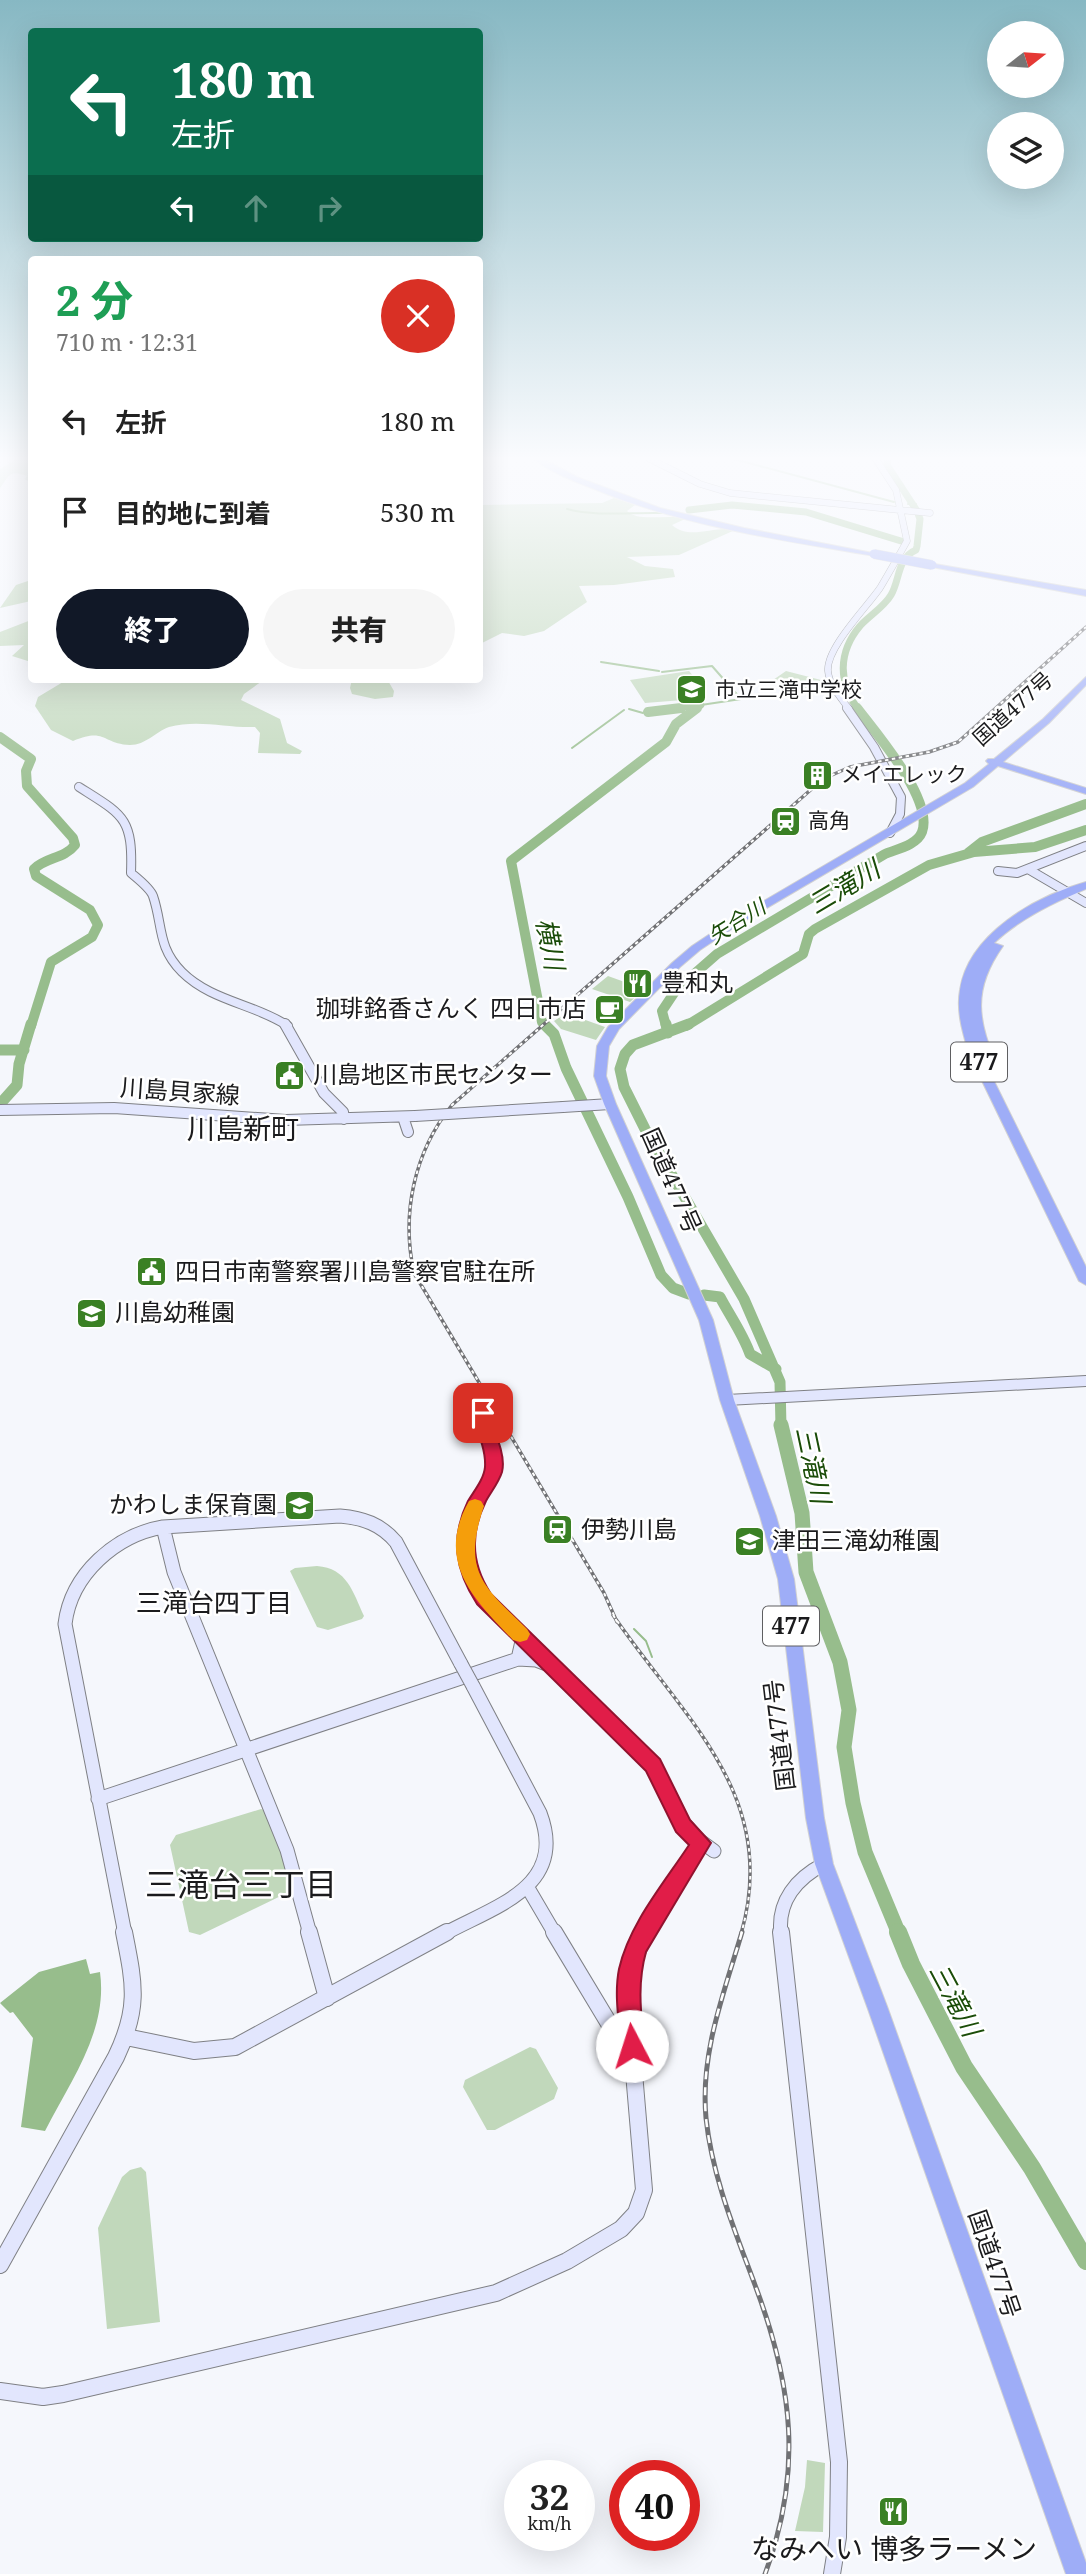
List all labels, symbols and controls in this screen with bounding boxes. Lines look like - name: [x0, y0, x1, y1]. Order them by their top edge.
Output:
- north arrow: [987, 21, 1064, 98]
- map controls: [987, 21, 1064, 189]
- text: 180 m: [171, 46, 315, 112]
- icon: left: [56, 56, 147, 147]
- text: 左折: [171, 112, 235, 155]
- button: layers: [987, 112, 1064, 189]
- icon: left: [164, 189, 202, 227]
- icon: ahead: [237, 189, 275, 227]
- icon: right: [310, 189, 348, 227]
- text: 2 分: [56, 271, 133, 328]
- button: close: [381, 279, 455, 353]
- text: 710 m · 12:31: [56, 326, 198, 358]
- icon: left: [56, 402, 94, 440]
- text: 180 m: [380, 403, 455, 439]
- text: 左折: [115, 404, 167, 440]
- icon: arrive: [56, 493, 94, 531]
- text: 530 m: [380, 494, 455, 530]
- text: 目的地に到着: [115, 495, 271, 531]
- button: 終了: [56, 589, 249, 669]
- button: 共有: [263, 589, 455, 669]
- street label: 国道477号: [966, 665, 1058, 752]
- school or university icon: 市立三滝中学校: [675, 673, 709, 707]
- place label: 市立三滝中学校: [715, 675, 862, 703]
- building icon: メイエレック: [801, 758, 835, 792]
- place label: メイエレック: [841, 760, 967, 788]
- station icon: 高角: [768, 804, 802, 838]
- place label: 高角: [808, 806, 850, 834]
- water label: 三滝川: [801, 849, 889, 922]
- water label: 矢合川: [702, 892, 772, 950]
- water label: 横川: [528, 915, 574, 976]
- place label: 豊和丸: [661, 965, 733, 998]
- restaurant icon: 豊和丸: [621, 966, 655, 1000]
- place label: 珈琲銘香さんく 四日市店: [316, 991, 586, 1024]
- cafe icon: 珈琲銘香さんく 四日市店: [592, 992, 626, 1026]
- road number: 477: [951, 1042, 1007, 1082]
- place label: 川島地区市民センター: [313, 1057, 553, 1090]
- public building icon: 川島地区市民センター: [273, 1058, 307, 1092]
- street label: 川島貝家線: [119, 1070, 241, 1111]
- district label: 川島新町: [187, 1109, 299, 1147]
- street label: 国道477号: [634, 1122, 710, 1238]
- place label: 四日市南警察署川島警察官駐在所: [175, 1254, 535, 1287]
- public building icon: 四日市南警察署川島警察官駐在所: [135, 1255, 169, 1289]
- place label: 川島幼稚園: [115, 1295, 235, 1328]
- school or university icon: 川島幼稚園: [75, 1296, 109, 1330]
- pin: [453, 1383, 513, 1443]
- icon: arrive: [464, 1394, 502, 1432]
- water label: 三滝川: [788, 1423, 840, 1510]
- place label: かわしま保育園: [109, 1487, 277, 1520]
- school or university icon: かわしま保育園: [283, 1488, 317, 1522]
- place label: 伊勢川島: [581, 1512, 677, 1545]
- station icon: 伊勢川島: [541, 1513, 575, 1547]
- place label: 津田三滝幼稚園: [772, 1523, 940, 1556]
- school or university icon: 津田三滝幼稚園: [732, 1524, 766, 1558]
- district label: 三滝台四丁目: [136, 1584, 292, 1620]
- road number: 477: [763, 1606, 819, 1646]
- street label: 国道477号: [755, 1677, 802, 1793]
- district label: 三滝台三丁目: [145, 1862, 337, 1905]
- water label: 三滝川: [922, 1957, 991, 2045]
- position arrow: [595, 2009, 669, 2083]
- street label: 国道477号: [962, 2205, 1029, 2322]
- speed limit sign: 40: [609, 2460, 700, 2551]
- text: 32: [530, 2473, 569, 2520]
- restaurant icon: なみへい 博多ラーメン: [877, 2495, 911, 2529]
- text: km/h: [527, 2511, 572, 2535]
- place label: なみへい 博多ラーメン: [751, 2529, 1037, 2567]

